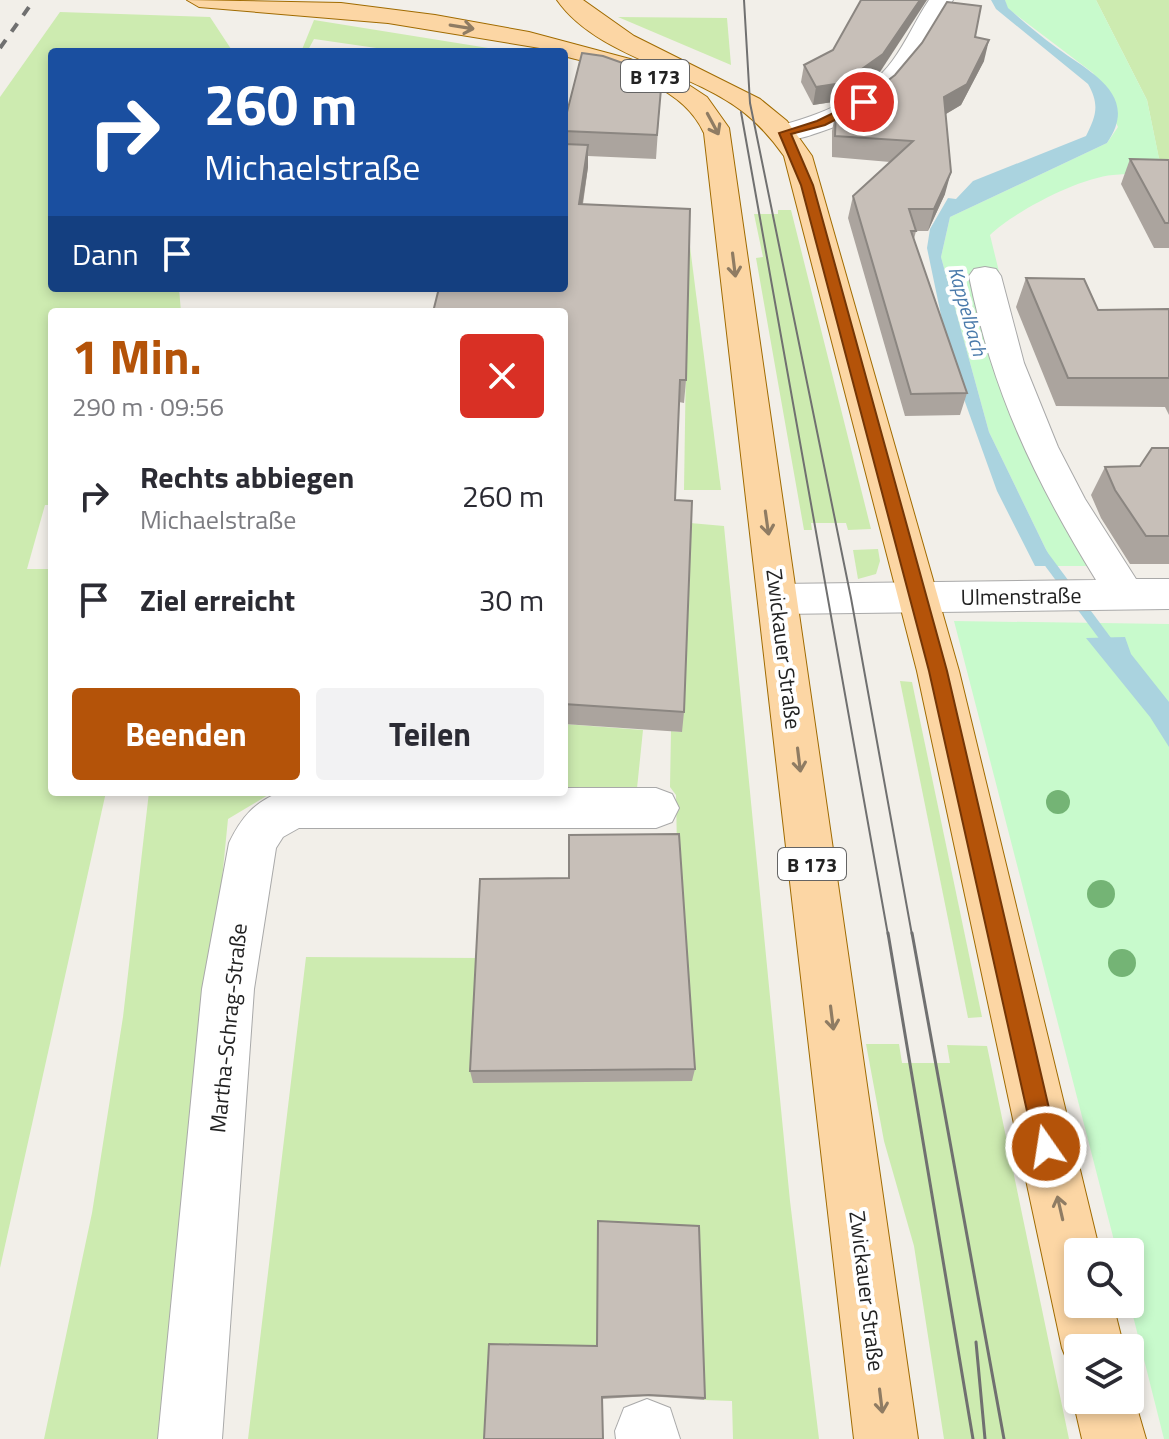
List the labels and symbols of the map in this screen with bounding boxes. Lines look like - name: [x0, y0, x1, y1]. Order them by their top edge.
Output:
- one-way arrow: [448, 20, 474, 35]
- road number: B 173: [621, 60, 689, 92]
- pin: [830, 68, 898, 136]
- one-way arrow: [705, 111, 721, 135]
- one-way arrow: [726, 251, 741, 278]
- water label: Kappelbach: [940, 263, 996, 360]
- one-way arrow: [760, 509, 775, 535]
- street label: Zwickauer Straße: [757, 567, 811, 731]
- street label: Ulmenstraße: [960, 578, 1082, 614]
- one-way arrow: [791, 746, 806, 773]
- road number: B 173: [778, 848, 846, 880]
- street label: Martha-Schrag-Straße: [200, 922, 256, 1134]
- one-way arrow: [824, 1004, 839, 1031]
- position arrow: [1004, 1105, 1088, 1189]
- one-way arrow: [1052, 1195, 1067, 1221]
- street label: Zwickauer Straße: [840, 1209, 894, 1373]
- one-way arrow: [874, 1387, 889, 1413]

